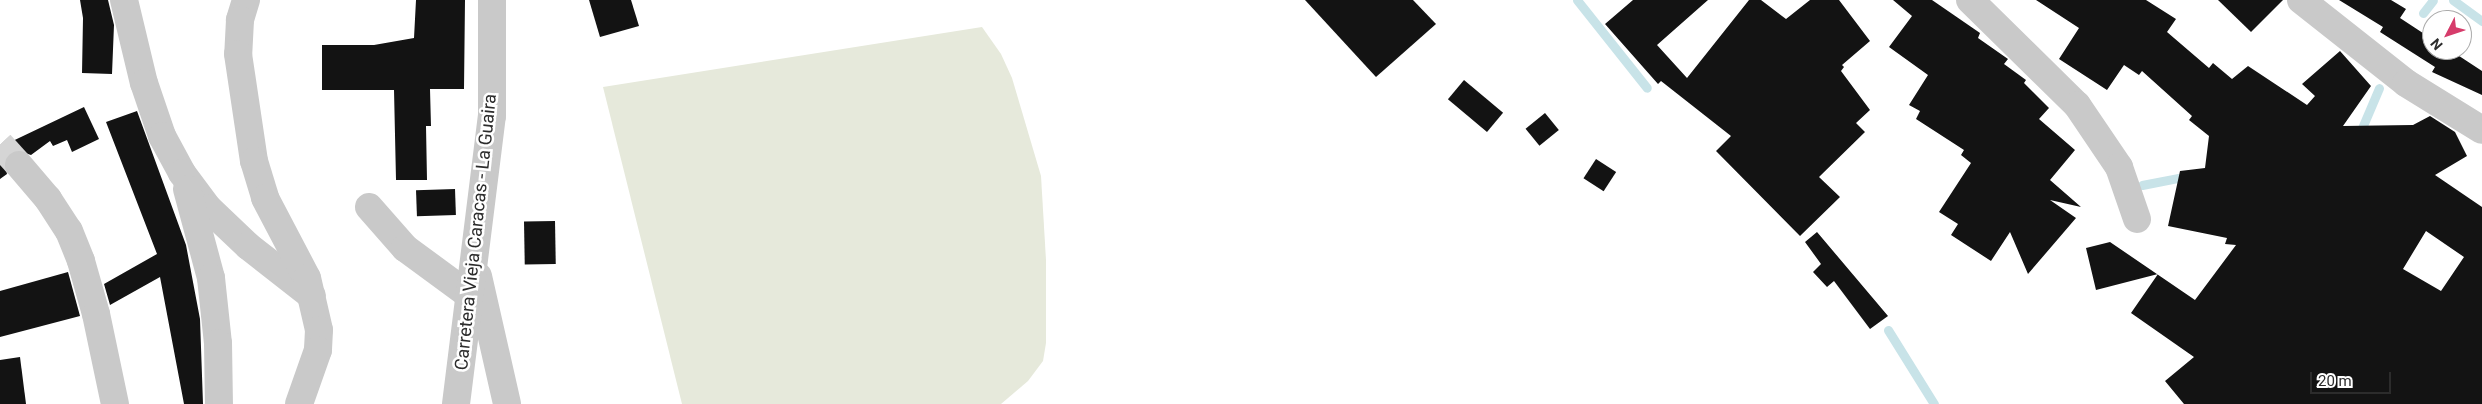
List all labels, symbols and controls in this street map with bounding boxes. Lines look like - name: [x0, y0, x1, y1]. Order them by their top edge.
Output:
- north arrow: [2422, 10, 2472, 60]
- text: N: [2427, 35, 2446, 53]
- street label: Carretera Vieja Caracas - La Guaira: [451, 93, 501, 371]
- scale bar: [2312, 362, 2393, 394]
- text: 20 m: [2318, 372, 2352, 390]

